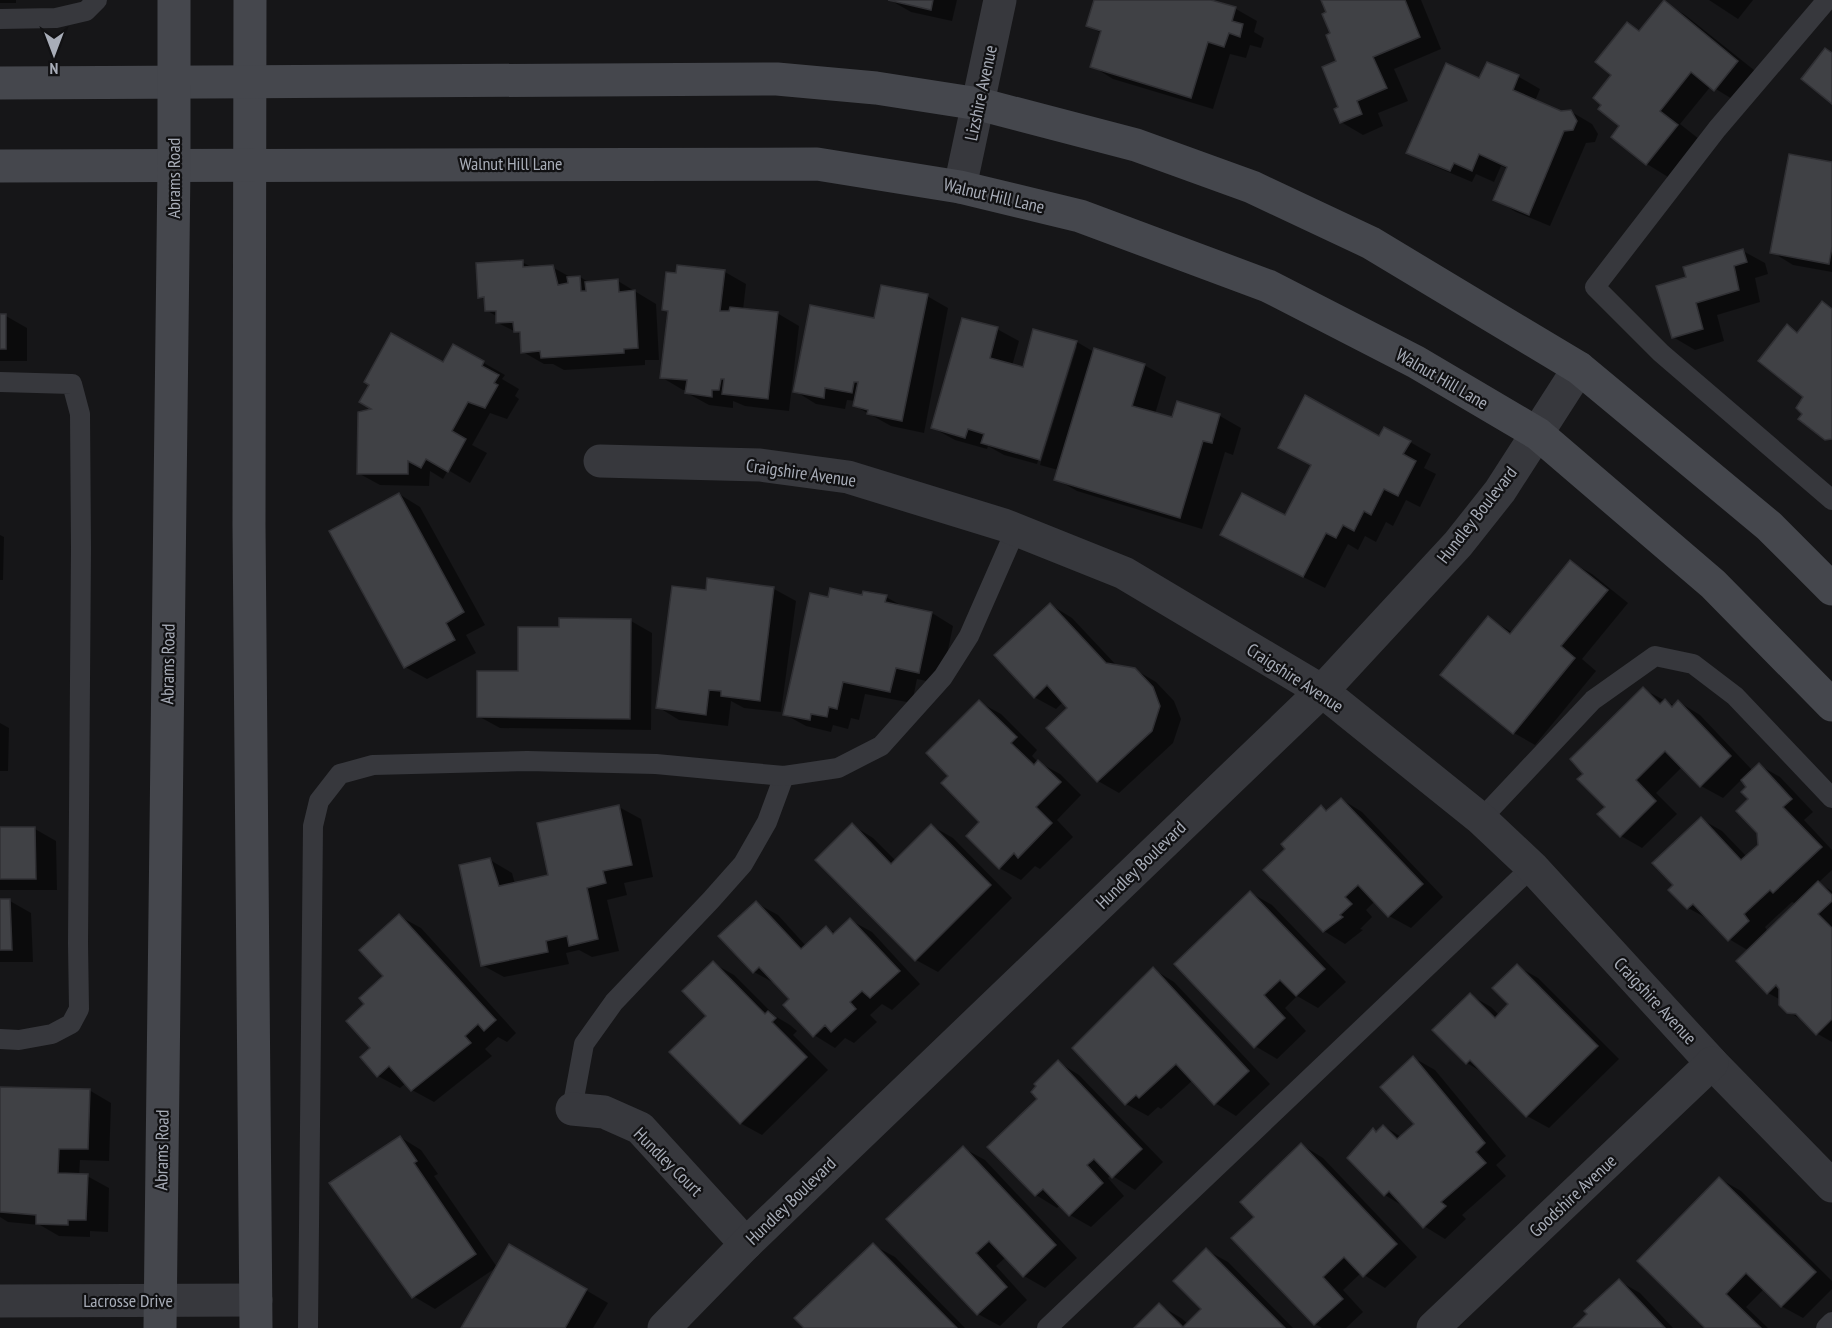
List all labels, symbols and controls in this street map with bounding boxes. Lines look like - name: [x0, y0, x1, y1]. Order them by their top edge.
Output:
- north arrow: [24, 24, 84, 84]
- street label: Lizshire Avenue: [959, 43, 1002, 143]
- text: N: [50, 59, 58, 79]
- street label: Abrams Road: [162, 138, 185, 218]
- street label: Walnut Hill Lane: [460, 152, 562, 175]
- street label: Walnut Hill Lane: [941, 173, 1047, 218]
- street label: Walnut Hill Lane: [1392, 343, 1493, 414]
- street label: Craigshire Avenue: [745, 453, 858, 492]
- street label: Hundley Boulevard: [1432, 462, 1522, 568]
- street label: Abrams Road: [155, 623, 180, 705]
- street label: Craigshire Avenue: [1242, 638, 1348, 717]
- street label: Hundley Boulevard: [1091, 816, 1191, 913]
- street label: Craigshire Avenue: [1609, 952, 1702, 1049]
- street label: Abrams Road: [149, 1109, 174, 1191]
- street label: Hundley Court: [629, 1122, 708, 1201]
- street label: Goodshire Avenue: [1524, 1149, 1621, 1242]
- street label: Hundley Boulevard: [741, 1152, 841, 1249]
- street label: Lacrosse Drive: [83, 1289, 173, 1312]

